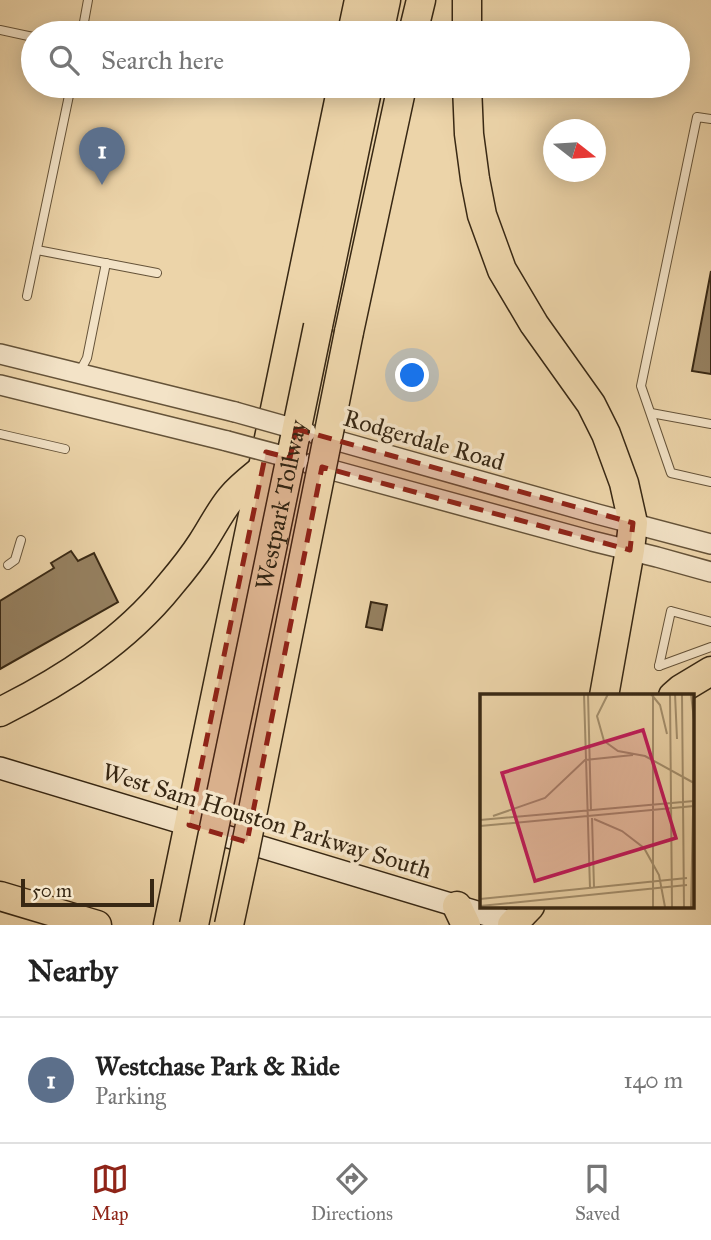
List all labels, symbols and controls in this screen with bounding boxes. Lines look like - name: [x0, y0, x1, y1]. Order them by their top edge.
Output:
- search box: [21, 21, 690, 98]
- icon: search: [45, 41, 83, 79]
- text: Search here: [101, 44, 224, 76]
- north arrow: [543, 119, 606, 182]
- pin: 1: [79, 127, 125, 185]
- your location: [395, 358, 429, 392]
- street label: Rodgerdale Road: [340, 403, 508, 477]
- street label: Westpark Tollway: [249, 417, 313, 592]
- inset map: [480, 694, 694, 908]
- street label: West Sam Houston Parkway South: [99, 757, 435, 885]
- scale bar: [21, 876, 154, 908]
- text: 50 m: [32, 879, 72, 902]
- text: Nearby: [28, 953, 118, 989]
- text: Westchase Park & Ride: [95, 1050, 340, 1082]
- text: 1: [46, 1066, 56, 1094]
- text: 140 m: [623, 1066, 683, 1094]
- text: Parking: [95, 1082, 166, 1110]
- tab: Map: [91, 1160, 129, 1225]
- tab: Directions: [311, 1160, 393, 1225]
- tab: Saved: [575, 1160, 620, 1225]

